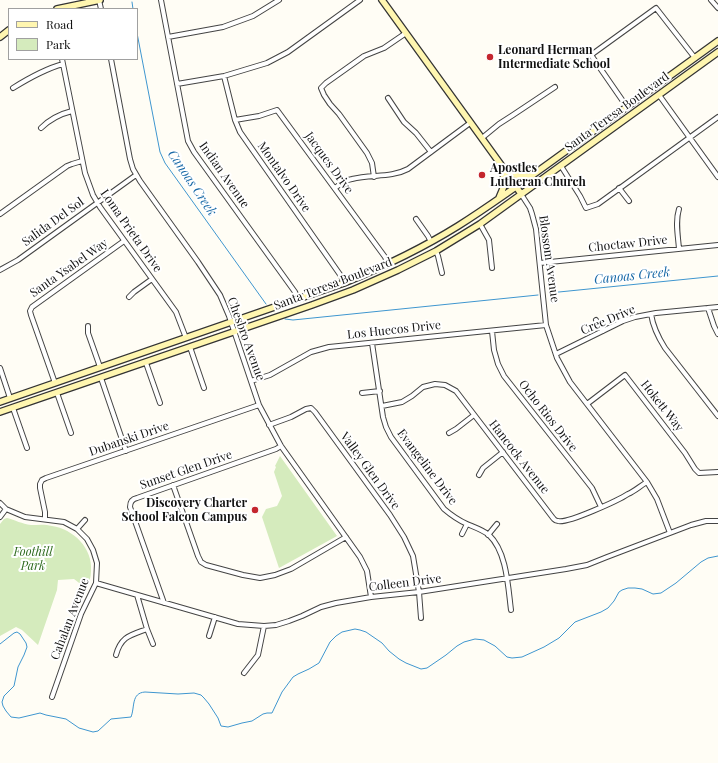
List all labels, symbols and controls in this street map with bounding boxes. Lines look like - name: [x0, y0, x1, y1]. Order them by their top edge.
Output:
- legend: [8, 8, 138, 60]
- text: Road: [46, 16, 73, 32]
- text: Park: [46, 36, 71, 52]
- place label: Leonard Herman Intermediate School: [498, 43, 610, 71]
- marker: Leonard Herman Intermediate School: [485, 52, 495, 62]
- street label: Santa Teresa Boulevard: [562, 69, 672, 155]
- street label: Jacques Drive: [302, 129, 356, 197]
- street label: Indian Avenue: [196, 139, 252, 211]
- street label: Montalvo Drive: [254, 139, 314, 215]
- water label: Canoas Creek: [164, 147, 220, 219]
- place label: Apostles Lutheran Church: [490, 161, 586, 189]
- marker: Apostles Lutheran Church: [477, 170, 487, 180]
- street label: Loma Prieta Drive: [97, 187, 165, 275]
- street label: Salida Del Sol: [19, 195, 87, 249]
- street label: Blossom Avenue: [536, 215, 562, 303]
- street label: Choctaw Drive: [588, 233, 668, 255]
- street label: Santa Ysabel Way: [27, 236, 111, 300]
- street label: Santa Teresa Boulevard: [272, 255, 394, 313]
- water label: Canoas Creek: [593, 264, 671, 288]
- street label: Chesbro Avenue: [224, 295, 268, 383]
- street label: Cree Drive: [579, 302, 637, 338]
- street label: Los Huecos Drive: [346, 318, 442, 342]
- street label: Ocho Rios Drive: [516, 377, 580, 455]
- street label: Hokett Way: [638, 378, 686, 434]
- street label: Hancock Avenue: [486, 417, 552, 497]
- street label: Dubanski Drive: [87, 419, 171, 459]
- street label: Evangeline Drive: [394, 426, 460, 508]
- street label: Valley Glen Drive: [337, 430, 403, 512]
- street label: Sunset Glen Drive: [138, 447, 234, 493]
- place label: Discovery Charter School Falcon Campus: [122, 496, 247, 524]
- marker: Discovery Charter School Falcon Campus: [250, 505, 260, 515]
- park label: Foothill Park: [14, 545, 52, 573]
- street label: Colleen Drive: [368, 571, 442, 595]
- street label: Cahalan Avenue: [48, 576, 92, 662]

